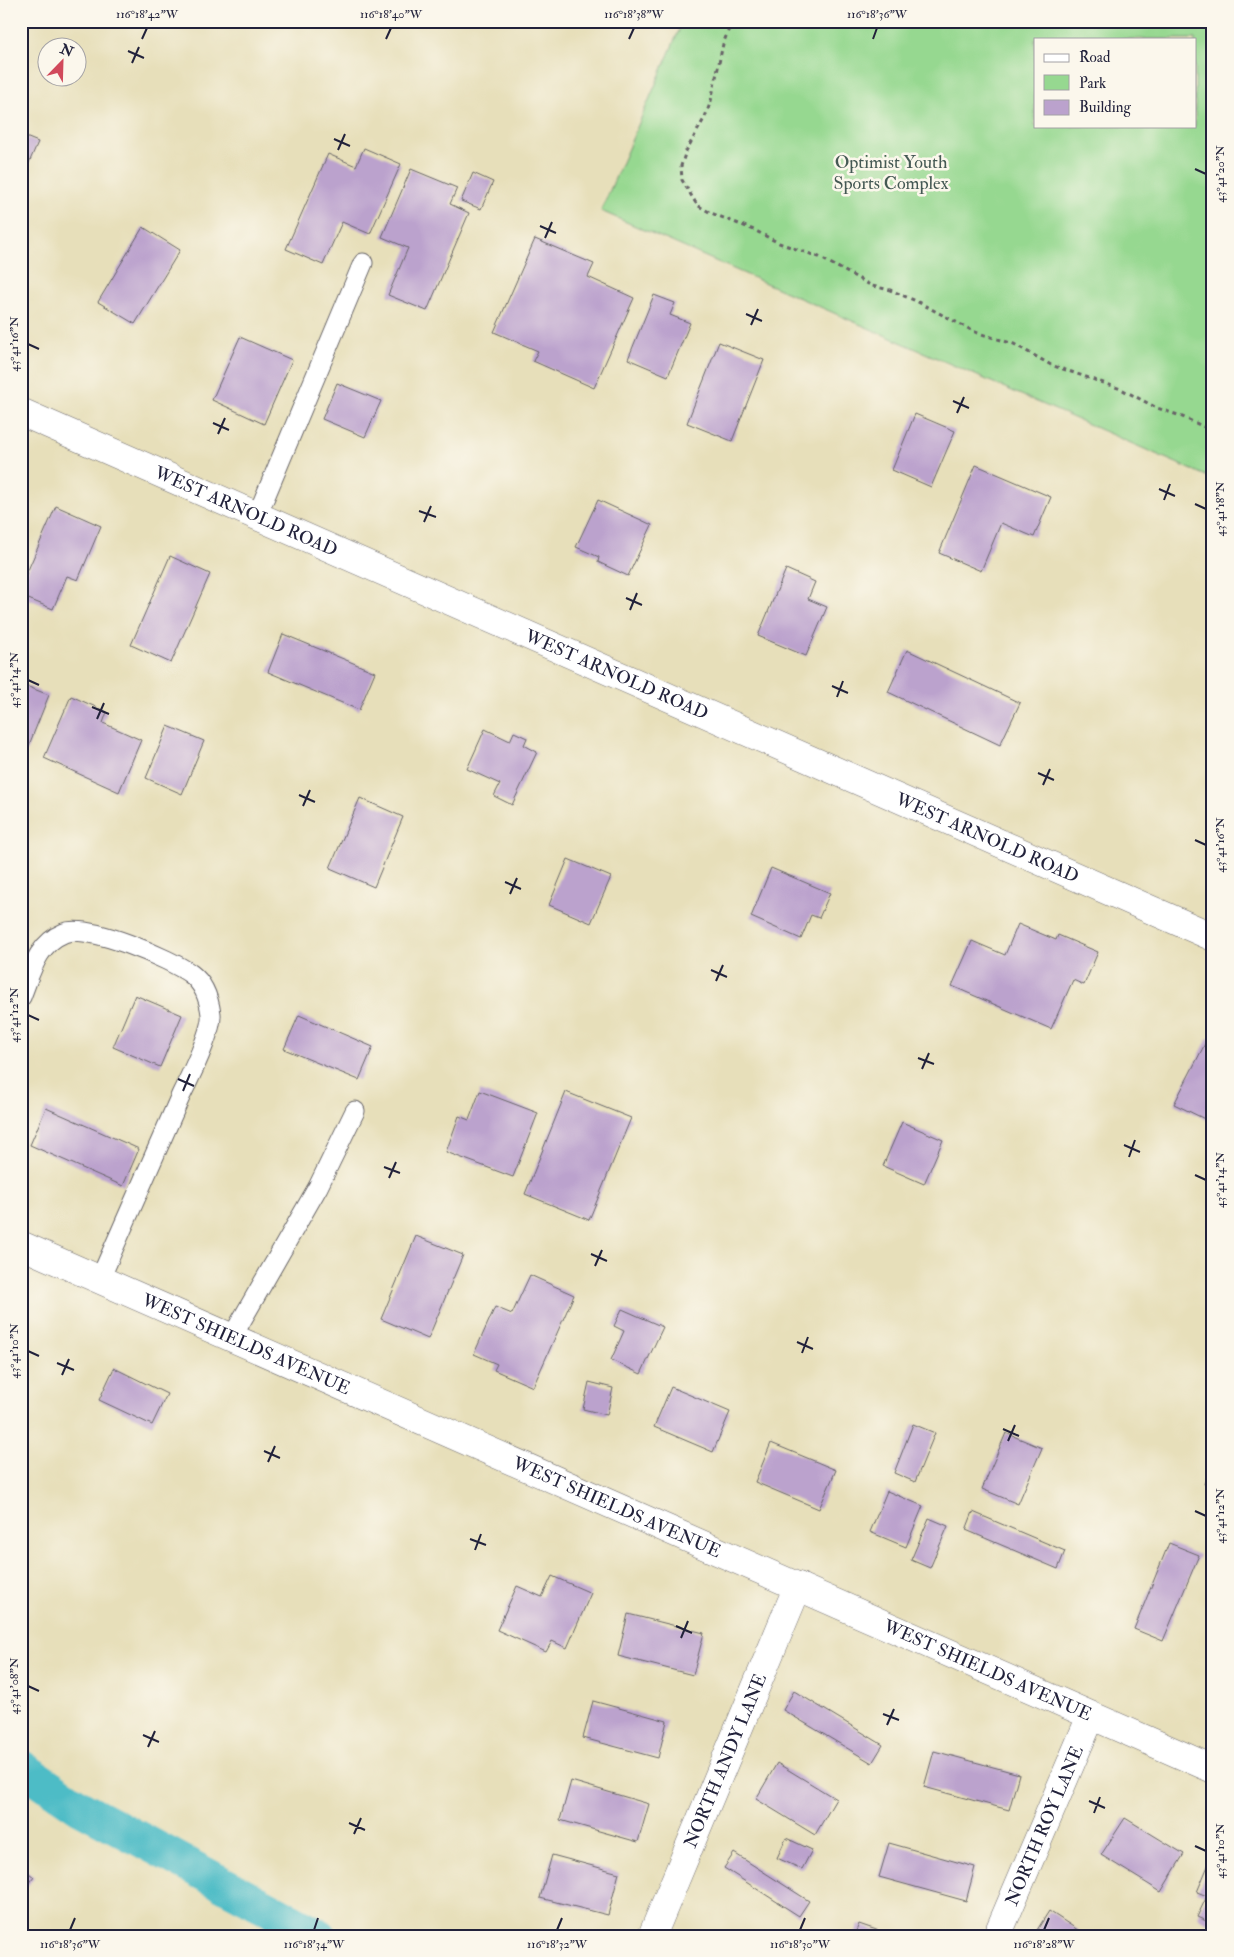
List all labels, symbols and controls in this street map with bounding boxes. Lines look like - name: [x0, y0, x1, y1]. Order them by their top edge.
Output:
- text: 116°18'42"W: [116, 7, 179, 22]
- text: 116°18'40"W: [360, 7, 423, 22]
- text: 116°18'38"W: [604, 7, 665, 22]
- text: 116°18'36"W: [847, 7, 908, 22]
- north arrow: [38, 38, 88, 88]
- legend: [1034, 38, 1196, 128]
- text: N: [57, 40, 76, 61]
- text: Road: [1079, 48, 1111, 67]
- text: Park: [1079, 74, 1106, 93]
- text: Building: [1079, 98, 1131, 117]
- text: 43°41'20"N: [1213, 145, 1228, 203]
- park label: Optimist Youth Sports Complex: [833, 151, 949, 195]
- text: 43°41'16"N: [7, 316, 22, 372]
- street label: WEST ARNOLD ROAD: [150, 461, 341, 562]
- text: 43°41'18"N: [1213, 481, 1228, 537]
- street label: WEST ARNOLD ROAD: [521, 624, 712, 725]
- text: 43°41'14"N: [7, 652, 22, 708]
- street label: WEST ARNOLD ROAD: [891, 787, 1082, 888]
- text: 43°41'16"N: [1213, 817, 1228, 873]
- text: 43°41'12"N: [7, 987, 22, 1043]
- text: 43°41'14"N: [1213, 1152, 1228, 1208]
- street label: WEST SHIELDS AVENUE: [137, 1288, 354, 1400]
- text: 43°41'10"N: [7, 1323, 22, 1379]
- street label: WEST SHIELDS AVENUE: [508, 1451, 725, 1563]
- text: 43°41'12"N: [1213, 1488, 1228, 1544]
- street label: WEST SHIELDS AVENUE: [879, 1614, 1095, 1726]
- text: 43°41'08"N: [7, 1657, 22, 1714]
- street label: NORTH ANDY LANE: [679, 1670, 772, 1851]
- street label: NORTH ROY LANE: [1000, 1742, 1089, 1909]
- text: 43°41'10"N: [1213, 1823, 1228, 1879]
- text: 116°18'36"W: [40, 1937, 101, 1952]
- text: 116°18'34"W: [284, 1937, 345, 1952]
- text: 116°18'32"W: [527, 1937, 588, 1952]
- text: 116°18'30"W: [770, 1937, 831, 1952]
- text: 116°18'28"W: [1014, 1937, 1075, 1952]

